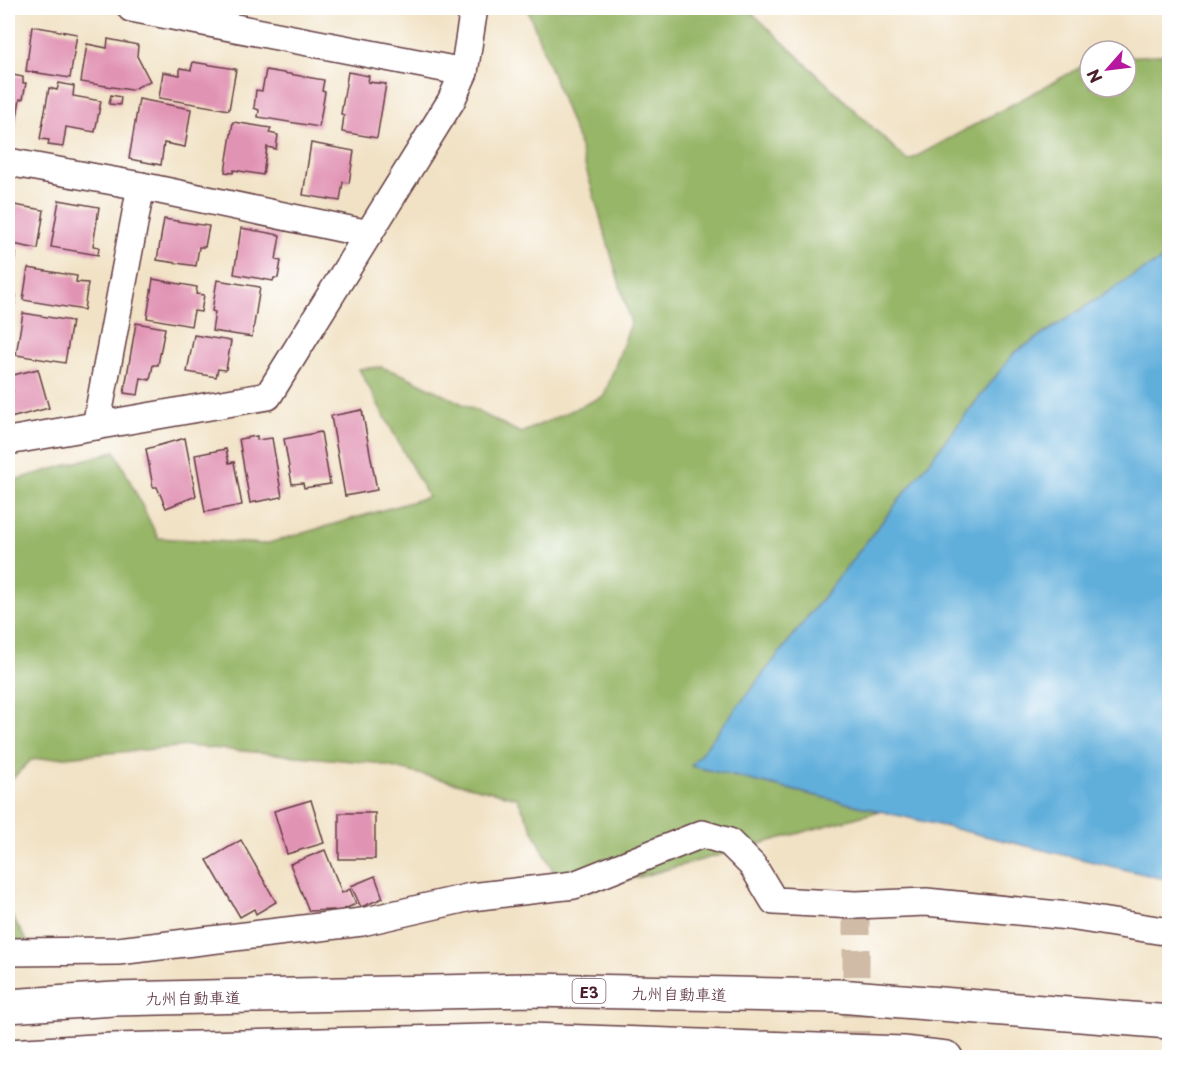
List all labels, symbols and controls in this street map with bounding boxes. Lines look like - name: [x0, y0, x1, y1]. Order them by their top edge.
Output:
- north arrow: [1078, 39, 1138, 99]
- text: N: [1080, 65, 1107, 88]
- road number: E3: [572, 979, 606, 1003]
- street label: 九州自動車道: [631, 980, 727, 1006]
- street label: 九州自動車道: [145, 984, 241, 1010]

